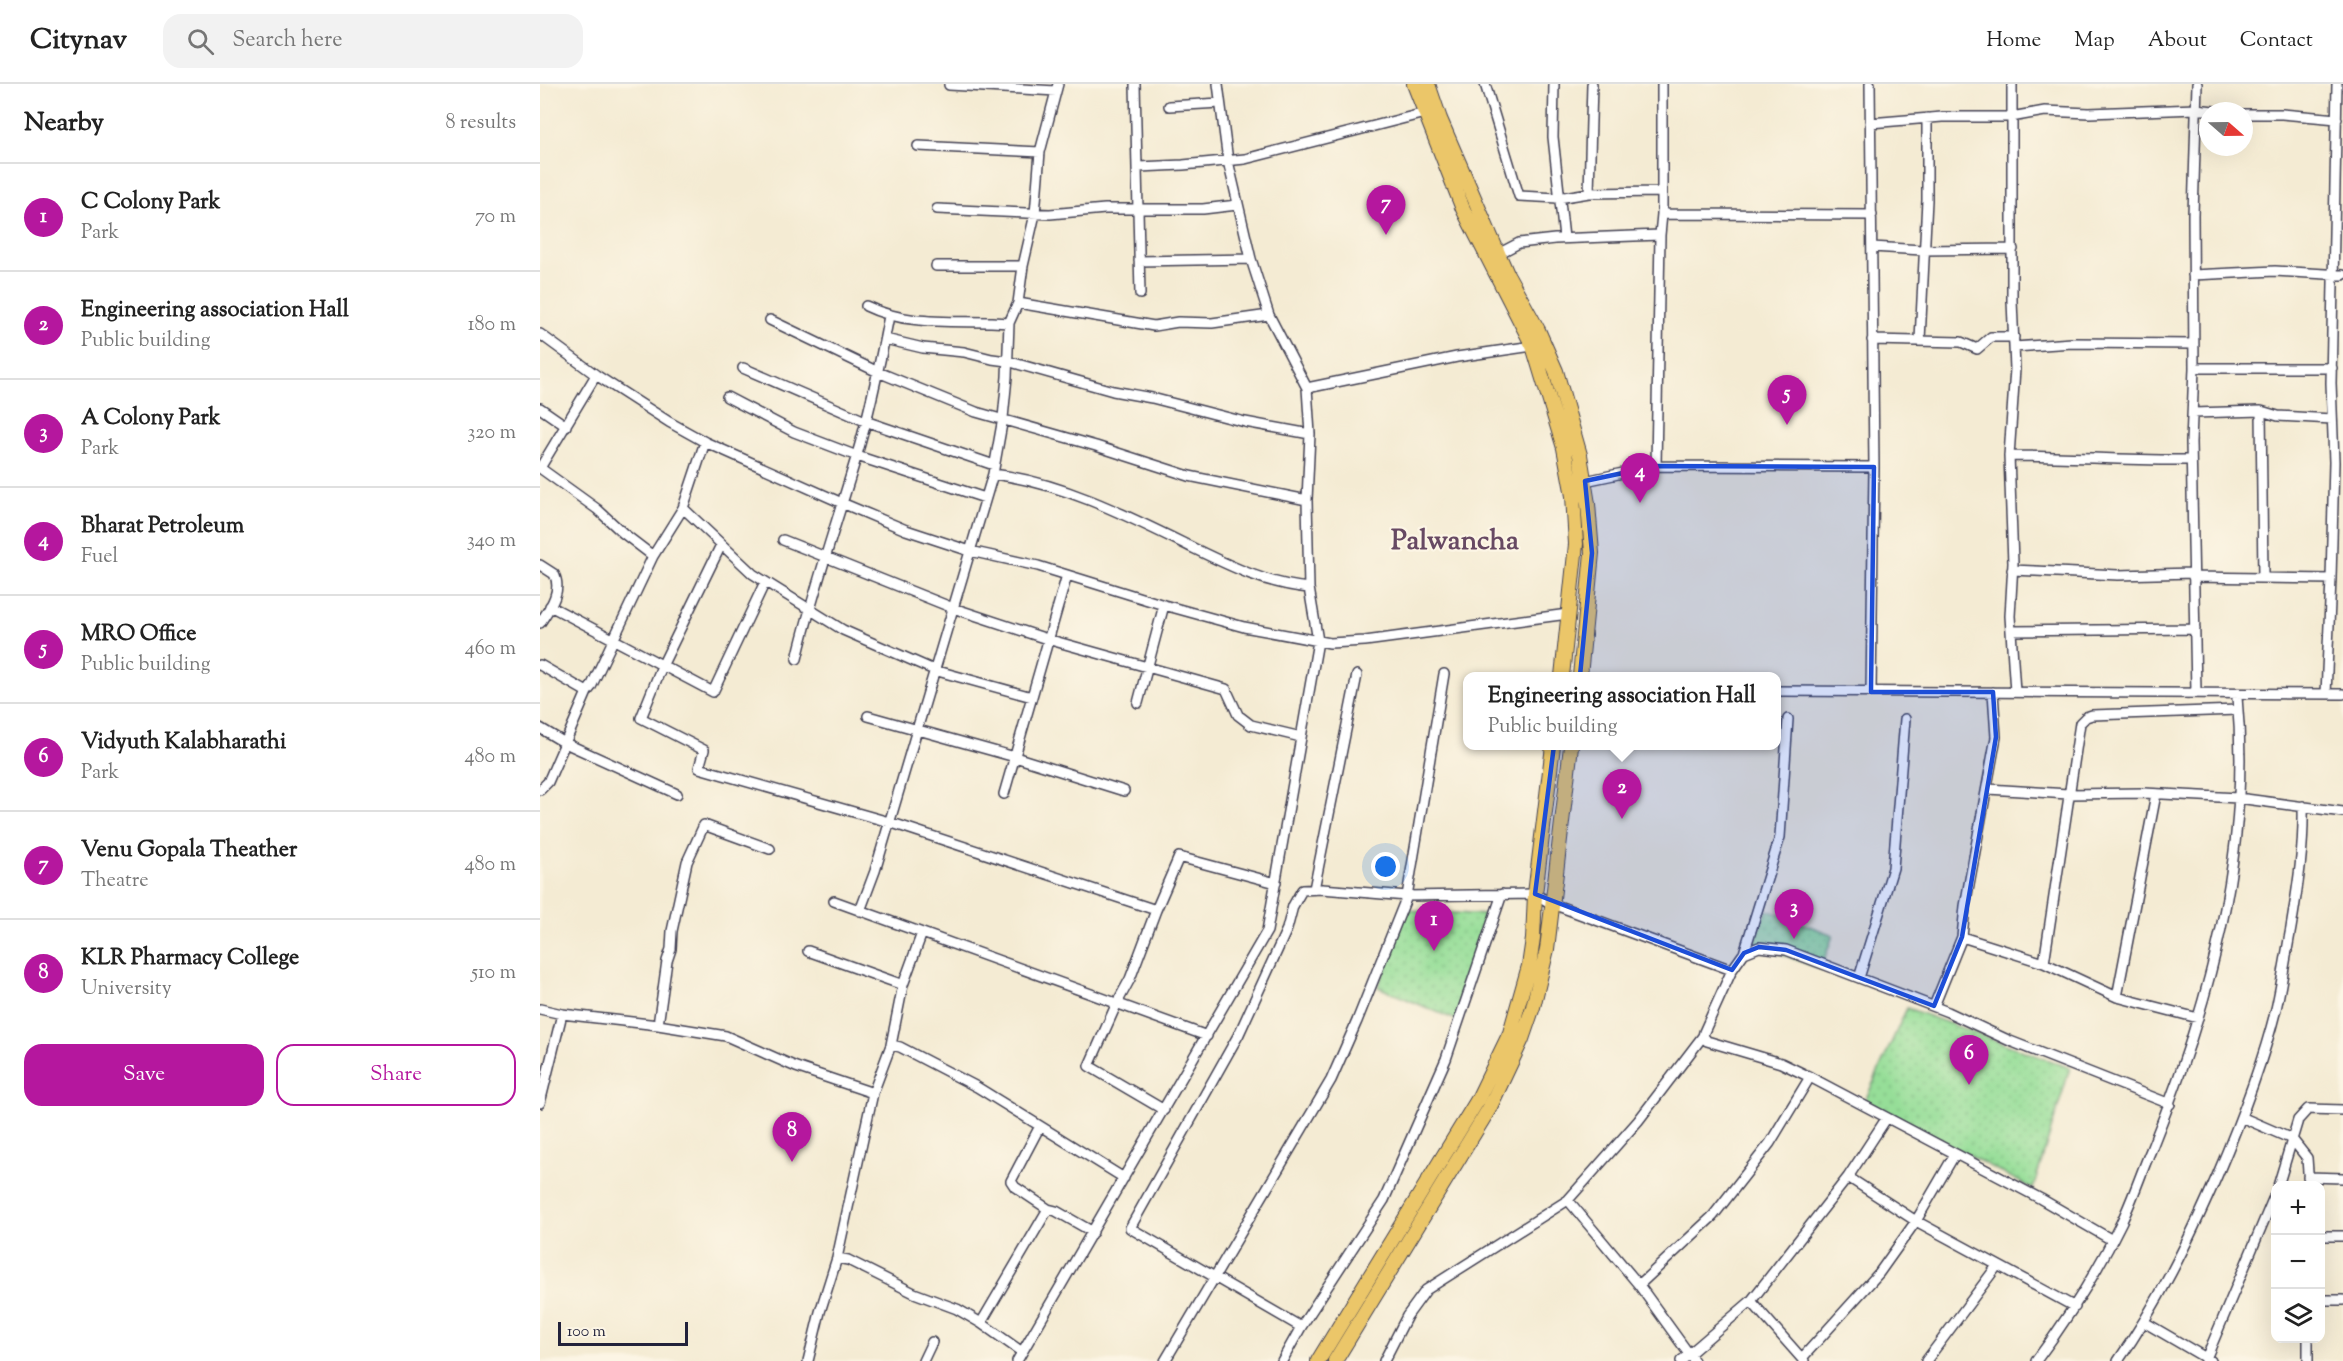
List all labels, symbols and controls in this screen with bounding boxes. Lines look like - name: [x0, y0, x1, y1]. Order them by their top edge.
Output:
- search box: [163, 14, 583, 68]
- text: Citynav: [30, 21, 127, 61]
- icon: search: [184, 25, 217, 58]
- text: Search here: [232, 25, 343, 57]
- text: Home: [1986, 26, 2041, 56]
- text: Map: [2074, 26, 2115, 56]
- text: About: [2148, 26, 2207, 56]
- text: Contact: [2240, 26, 2313, 56]
- north arrow: [2199, 102, 2253, 156]
- text: Nearby: [24, 105, 104, 142]
- text: 8 results: [445, 109, 516, 138]
- pin: 7: [1366, 186, 1406, 235]
- text: C Colony Park: [81, 187, 221, 219]
- text: 1: [40, 203, 47, 232]
- text: 70 m: [475, 203, 516, 232]
- text: Park: [81, 219, 119, 248]
- text: Engineering association Hall: [81, 295, 349, 327]
- text: 2: [39, 311, 48, 340]
- text: 180 m: [468, 311, 516, 340]
- text: Public building: [81, 327, 211, 356]
- pin: 5: [1768, 376, 1806, 425]
- text: A Colony Park: [81, 403, 221, 435]
- text: 3: [39, 419, 48, 448]
- text: 320 m: [467, 419, 516, 448]
- text: Park: [81, 435, 119, 464]
- pin: 4: [1620, 454, 1660, 503]
- text: Bharat Petroleum: [81, 511, 244, 543]
- district label: Palwancha: [1391, 522, 1519, 562]
- text: 4: [38, 527, 49, 556]
- text: 340 m: [467, 527, 516, 556]
- text: Fuel: [81, 543, 118, 572]
- text: MRO Office: [81, 619, 196, 651]
- text: 5: [40, 635, 47, 664]
- text: 460 m: [465, 635, 516, 664]
- text: Public building: [81, 651, 211, 680]
- popup: [1463, 672, 1781, 750]
- text: Engineering association Hall: [1488, 681, 1756, 713]
- text: Public building: [1488, 713, 1618, 742]
- text: Vidyuth Kalabharathi: [81, 727, 286, 759]
- text: 6: [39, 743, 48, 772]
- text: 480 m: [465, 743, 516, 772]
- text: Park: [81, 759, 119, 788]
- pin: 2: [1602, 770, 1642, 819]
- text: Venu Gopala Theather: [81, 835, 297, 867]
- text: 7: [38, 851, 49, 880]
- text: 480 m: [465, 851, 516, 880]
- your location: [1371, 852, 1400, 881]
- text: Theatre: [81, 867, 149, 896]
- pin: 3: [1774, 890, 1814, 939]
- pin: 1: [1414, 902, 1454, 951]
- text: KLR Pharmacy College: [81, 943, 299, 975]
- text: 8: [39, 959, 49, 988]
- text: 510 m: [471, 959, 516, 988]
- text: University: [81, 975, 172, 1004]
- pin: 6: [1950, 1036, 1988, 1085]
- button: Save: [24, 1044, 264, 1106]
- button: Share: [276, 1044, 516, 1106]
- pin: 8: [772, 1112, 812, 1162]
- map controls: [2271, 1181, 2325, 1343]
- button: +: [2271, 1181, 2325, 1235]
- button: −: [2271, 1235, 2325, 1289]
- button: layers: [2271, 1289, 2325, 1343]
- scale bar: [558, 1319, 688, 1346]
- text: 100 m: [567, 1321, 606, 1344]

